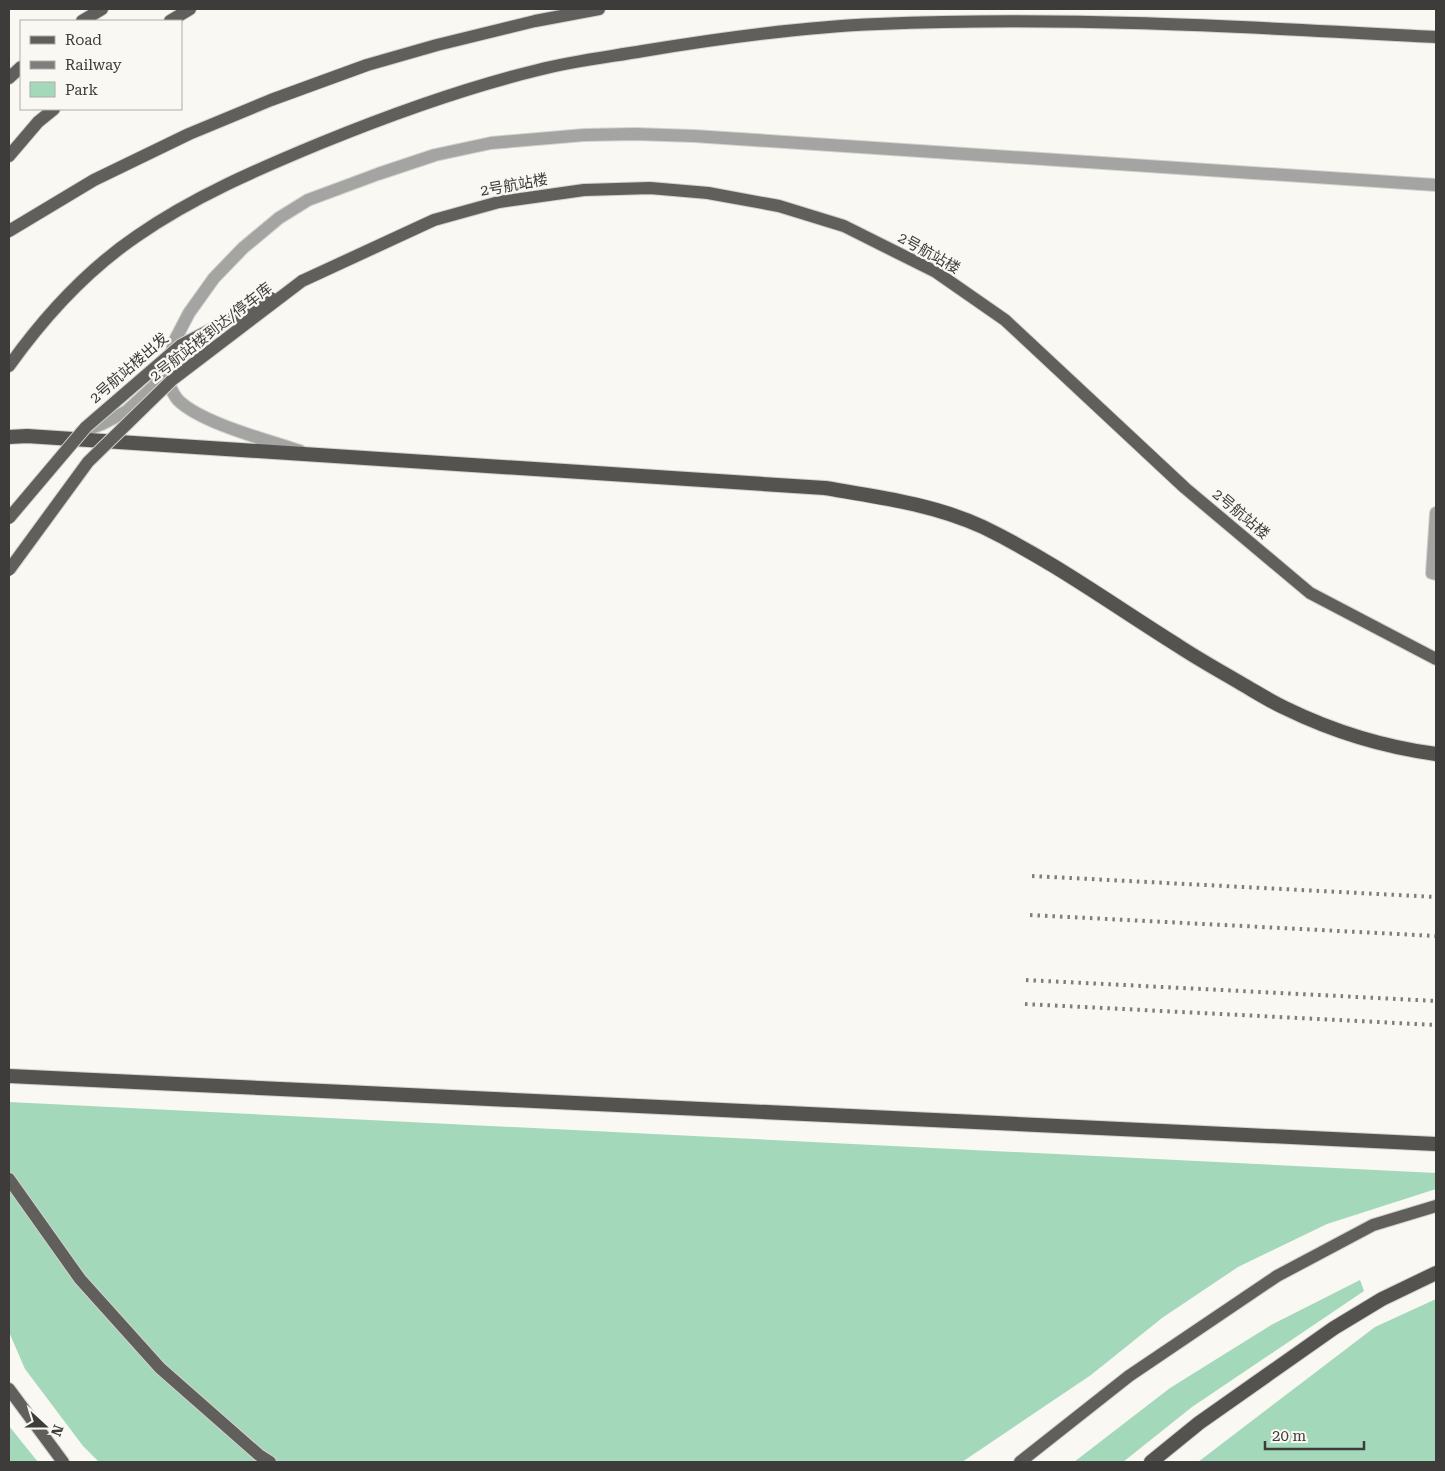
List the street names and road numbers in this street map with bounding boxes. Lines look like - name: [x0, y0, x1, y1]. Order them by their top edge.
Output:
- street label: 2号航站楼: [479, 170, 549, 200]
- street label: 2号航站楼: [895, 229, 963, 277]
- street label: 2号航站楼到达/停车库: [146, 279, 276, 385]
- street label: 2号航站楼出发: [86, 329, 172, 407]
- street label: 2号航站楼: [1209, 485, 1273, 543]

